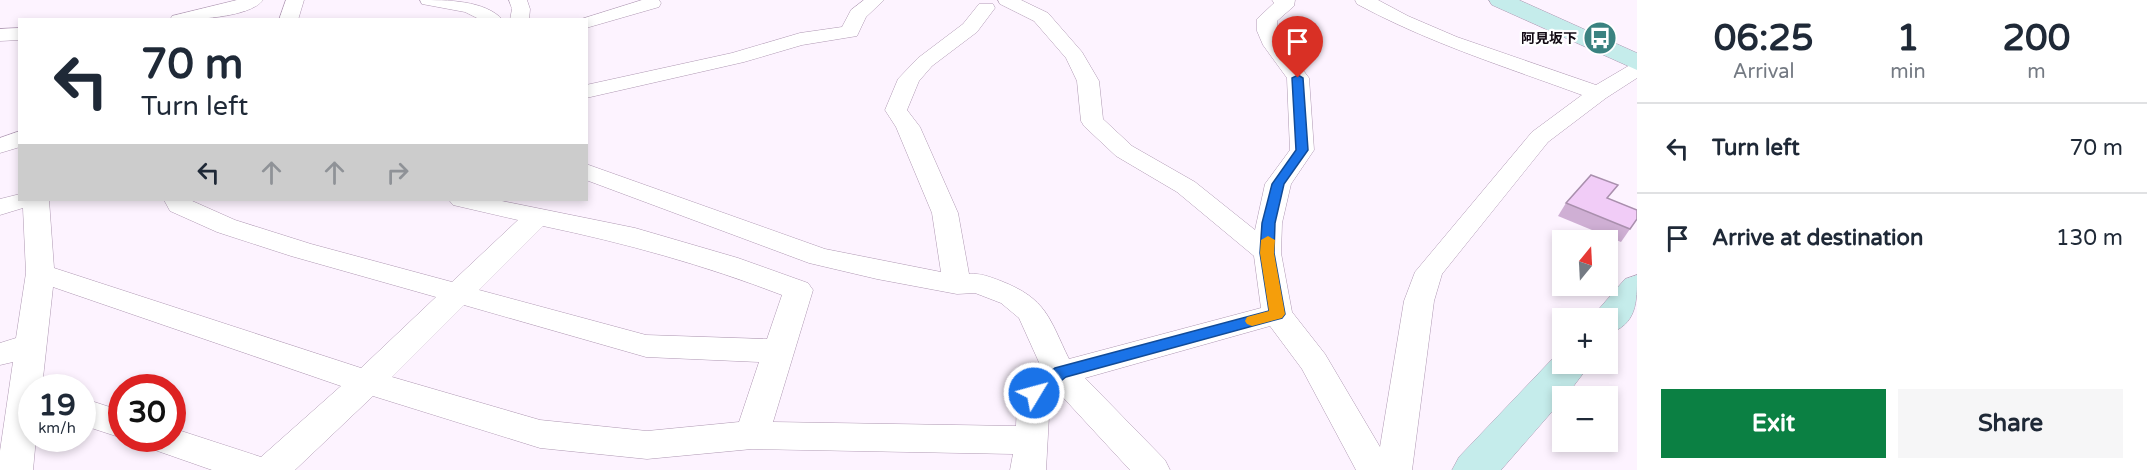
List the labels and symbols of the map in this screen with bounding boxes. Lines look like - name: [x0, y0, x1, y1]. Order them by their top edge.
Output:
- pin: [1272, 16, 1323, 78]
- bus stop icon: 阿見坂下: [1582, 20, 1618, 56]
- place label: 阿見坂下: [1521, 30, 1577, 47]
- north arrow: [1552, 230, 1618, 296]
- position arrow: [1002, 361, 1066, 425]
- speed limit sign: 30: [108, 374, 186, 452]

